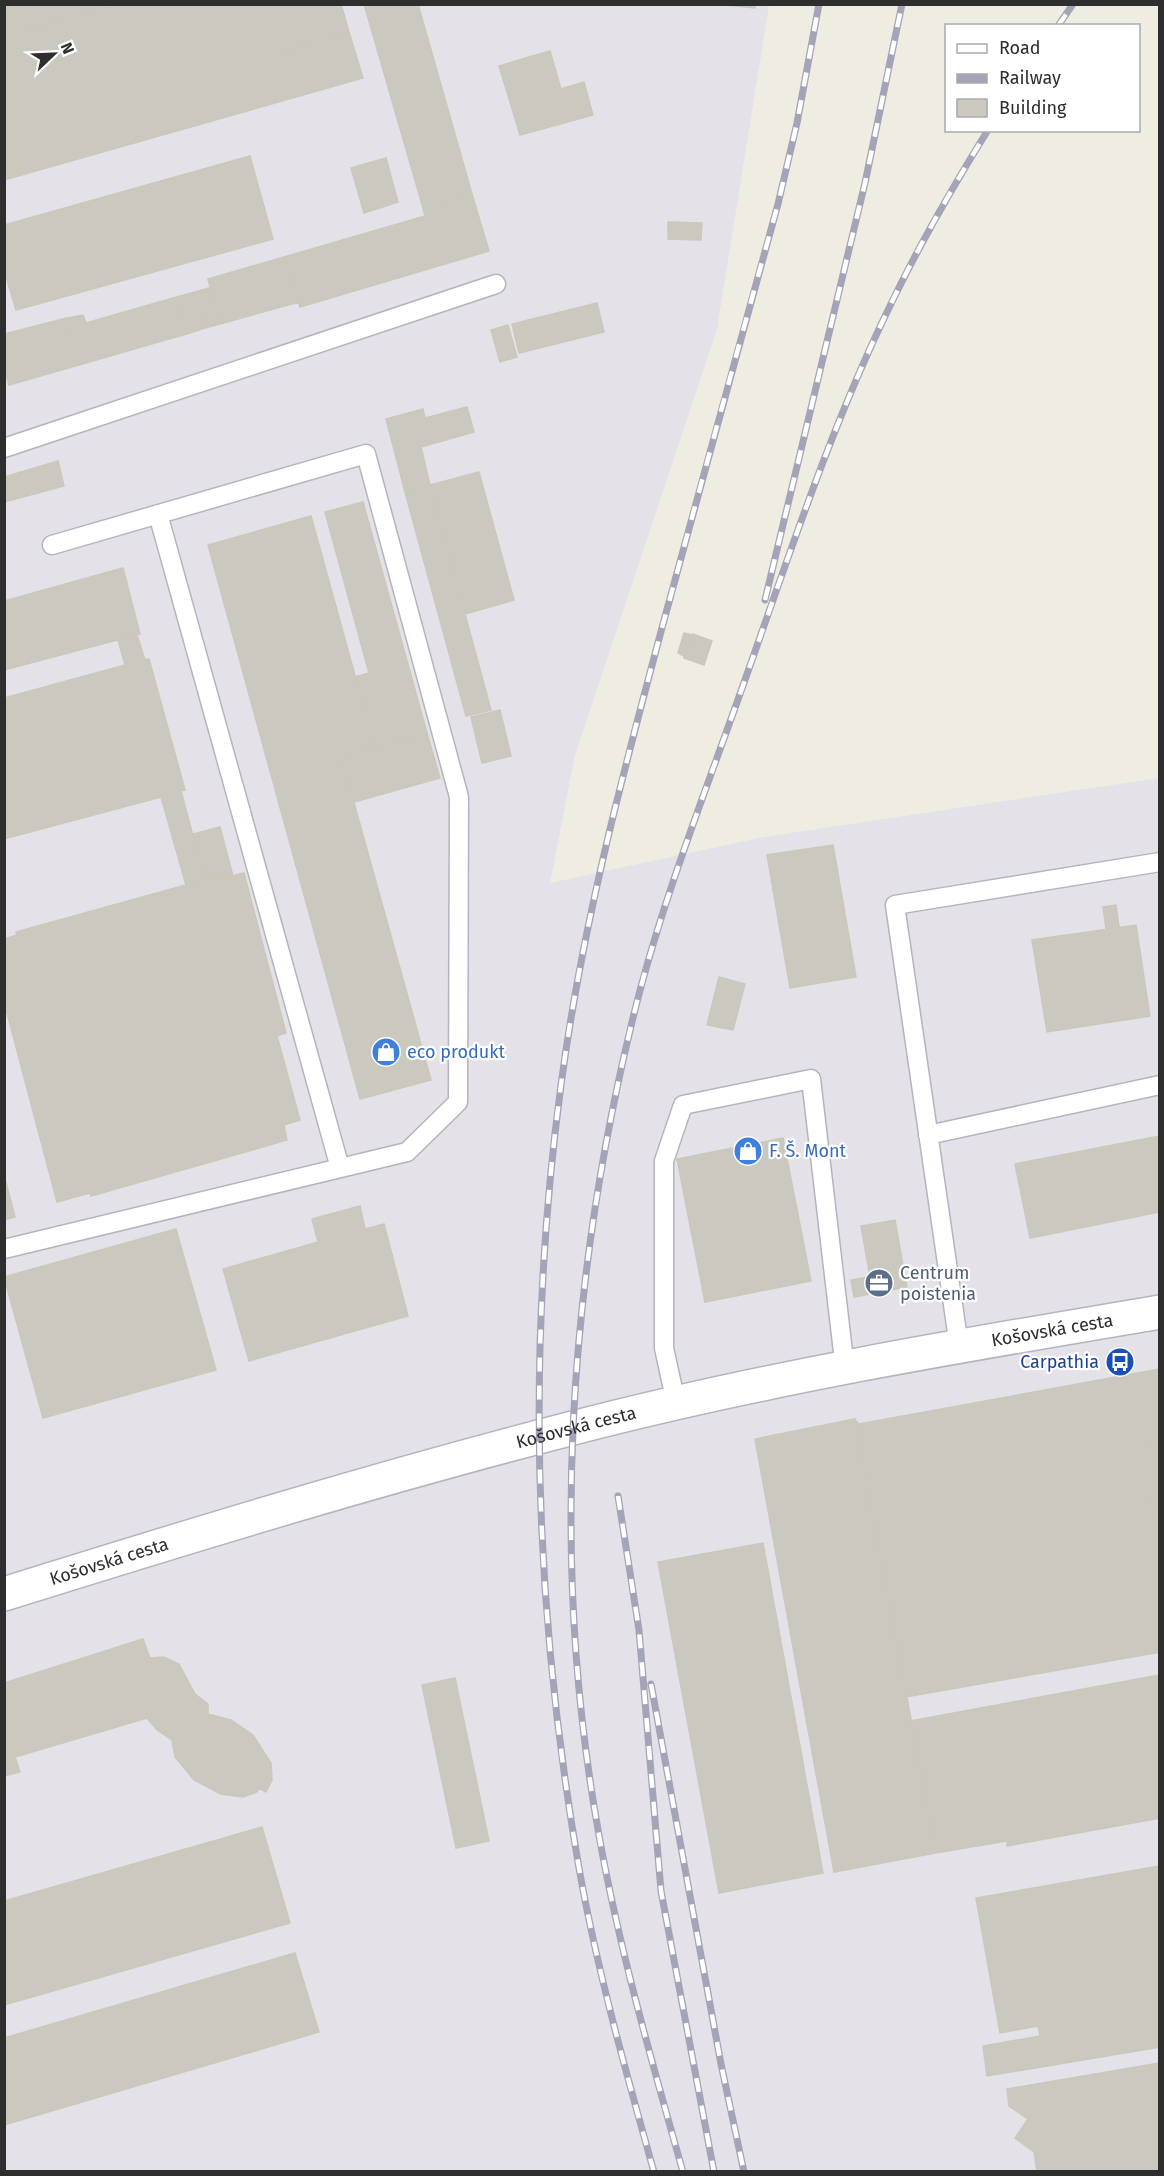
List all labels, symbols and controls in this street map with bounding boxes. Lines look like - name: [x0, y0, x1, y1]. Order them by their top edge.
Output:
- north arrow: [24, 24, 84, 84]
- legend: [945, 24, 1140, 132]
- text: Road: [999, 37, 1041, 59]
- text: N: [57, 40, 78, 57]
- text: Railway: [999, 67, 1061, 89]
- text: Building: [999, 97, 1067, 119]
- shop icon: eco produkt: [370, 1036, 402, 1068]
- place label: eco produkt: [407, 1041, 505, 1063]
- shop icon: F. Š. Mont: [732, 1135, 764, 1167]
- place label: F. Š. Mont: [769, 1140, 846, 1162]
- place label: Centrum poistenia: [900, 1262, 976, 1305]
- office icon: Centrum poistenia: [863, 1267, 895, 1299]
- street label: Košovská cesta: [990, 1309, 1115, 1351]
- bus stop icon: Carpathia: [1104, 1346, 1136, 1378]
- place label: Carpathia: [1020, 1351, 1099, 1373]
- street label: Košovská cesta: [514, 1402, 638, 1453]
- street label: Košovská cesta: [47, 1533, 171, 1590]

